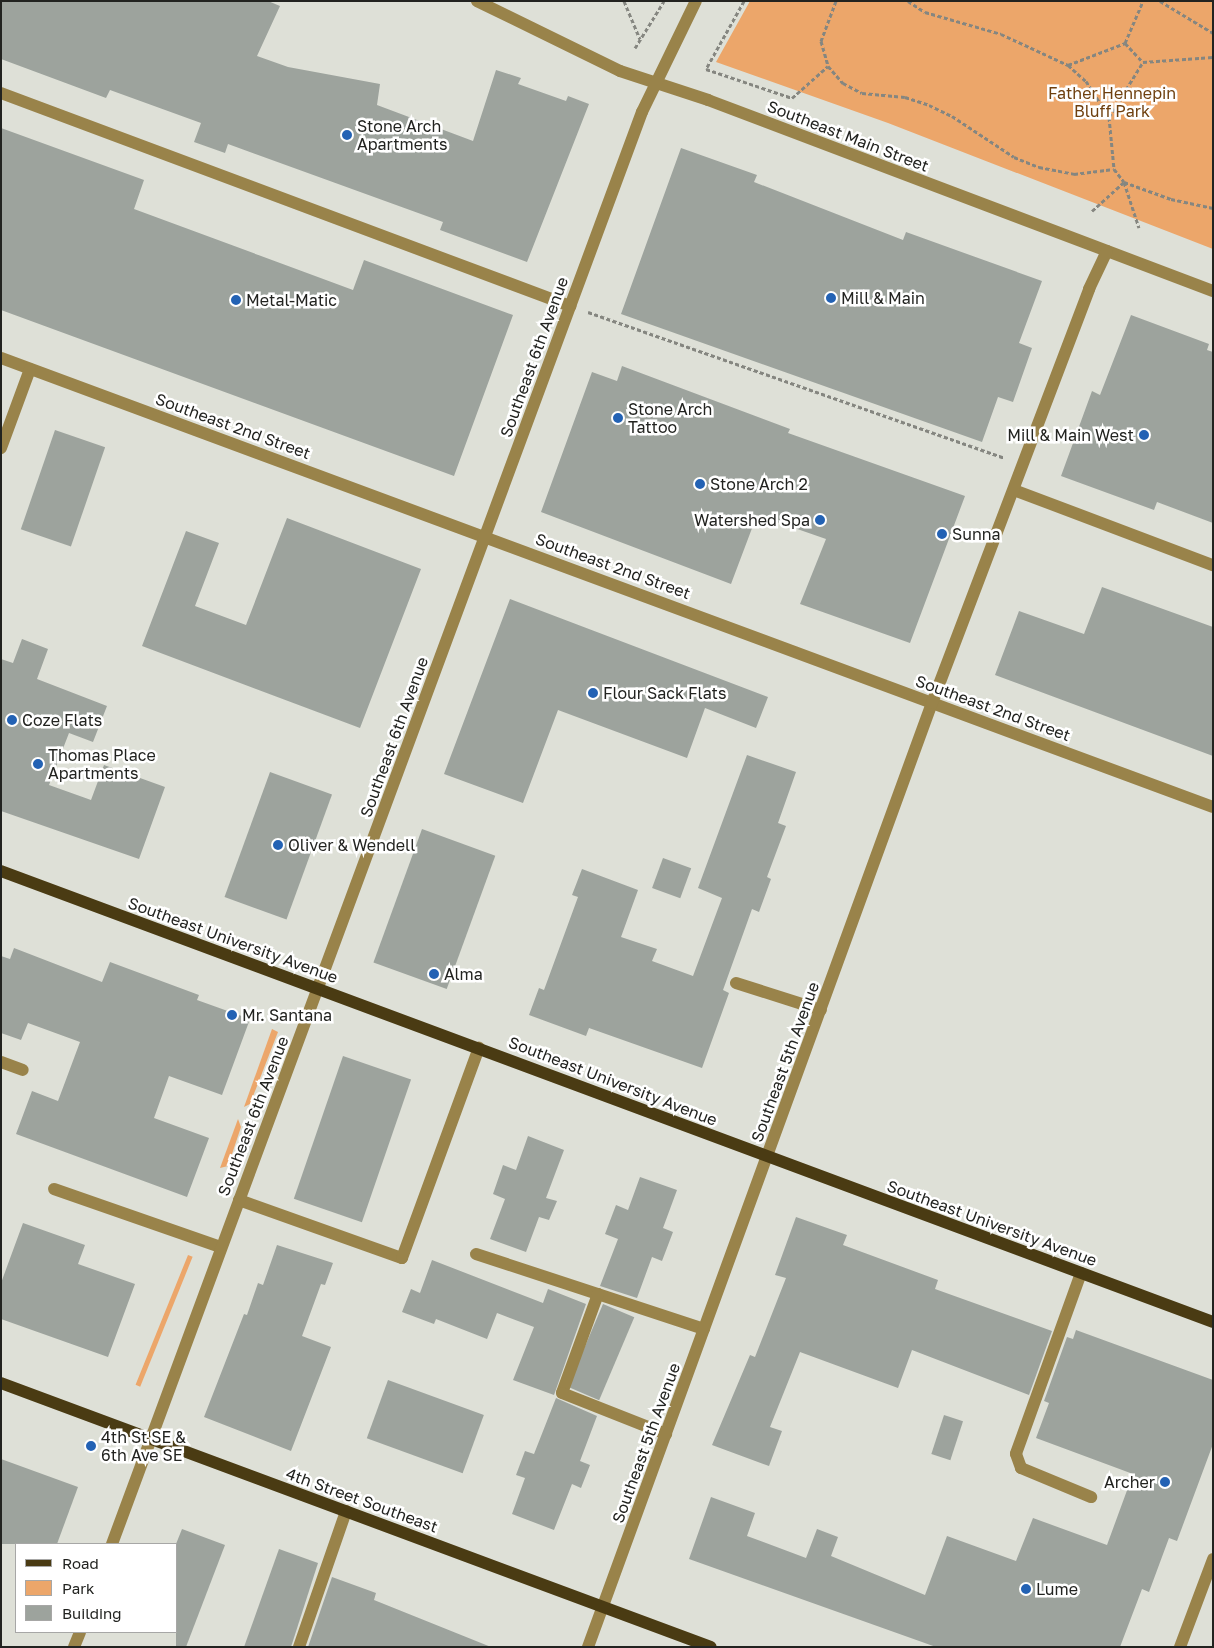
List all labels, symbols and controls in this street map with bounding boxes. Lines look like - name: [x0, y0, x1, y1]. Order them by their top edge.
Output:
- park label: Father Hennepin Bluff Park: [1048, 83, 1176, 121]
- street label: Southeast Main Street: [765, 96, 931, 176]
- place label: Stone Arch Apartments: [357, 116, 448, 154]
- marker: Stone Arch Apartments: [341, 129, 353, 141]
- street label: Southeast 6th Avenue: [496, 274, 572, 440]
- place label: Mill & Main: [841, 288, 925, 308]
- place label: Metal-Matic: [246, 290, 337, 310]
- marker: Mill & Main: [825, 292, 837, 304]
- marker: Metal-Matic: [230, 294, 242, 306]
- street label: Southeast 2nd Street: [153, 389, 313, 463]
- place label: Stone Arch Tattoo: [628, 399, 712, 437]
- marker: Stone Arch Tattoo: [612, 412, 624, 424]
- place label: Mill & Main West: [1007, 425, 1134, 445]
- marker: Mill & Main West: [1138, 429, 1150, 441]
- place label: Stone Arch 2: [710, 474, 808, 494]
- marker: Stone Arch 2: [694, 478, 706, 490]
- place label: Watershed Spa: [694, 510, 810, 530]
- marker: Watershed Spa: [814, 514, 826, 526]
- place label: Sunna: [952, 524, 1001, 544]
- marker: Sunna: [936, 528, 948, 540]
- street label: Southeast 2nd Street: [533, 529, 693, 603]
- street label: Southeast 6th Avenue: [356, 654, 432, 820]
- street label: Southeast 2nd Street: [913, 671, 1073, 745]
- place label: Flour Sack Flats: [603, 683, 726, 703]
- marker: Flour Sack Flats: [587, 687, 599, 699]
- place label: Coze Flats: [22, 710, 102, 730]
- marker: Coze Flats: [6, 714, 18, 726]
- place label: Thomas Place Apartments: [48, 745, 156, 783]
- marker: Thomas Place Apartments: [32, 758, 44, 770]
- place label: Oliver & Wendell: [288, 835, 415, 855]
- marker: Oliver & Wendell: [272, 839, 284, 851]
- street label: Southeast University Avenue: [125, 893, 341, 987]
- place label: Alma: [444, 964, 483, 984]
- marker: Alma: [428, 968, 440, 980]
- street label: Southeast 5th Avenue: [747, 979, 823, 1145]
- place label: Mr. Santana: [242, 1005, 332, 1025]
- marker: Mr. Santana: [226, 1009, 238, 1021]
- street label: Southeast University Avenue: [506, 1032, 720, 1130]
- street label: Southeast 6th Avenue: [214, 1034, 292, 1198]
- street label: Southeast University Avenue: [884, 1176, 1100, 1270]
- street label: Southeast 5th Avenue: [608, 1360, 684, 1526]
- place label: 4th St SE & 6th Ave SE: [101, 1427, 186, 1465]
- marker: 4th St SE & 6th Ave SE: [85, 1440, 97, 1452]
- street label: 4th Street Southeast: [283, 1464, 441, 1536]
- place label: Archer: [1104, 1472, 1155, 1492]
- marker: Archer: [1159, 1476, 1171, 1488]
- legend: [15, 1543, 178, 1633]
- text: Road: [62, 1554, 99, 1572]
- text: Park: [62, 1579, 94, 1597]
- place label: Lume: [1036, 1579, 1078, 1599]
- marker: Lume: [1020, 1583, 1032, 1595]
- text: Building: [62, 1604, 122, 1622]

